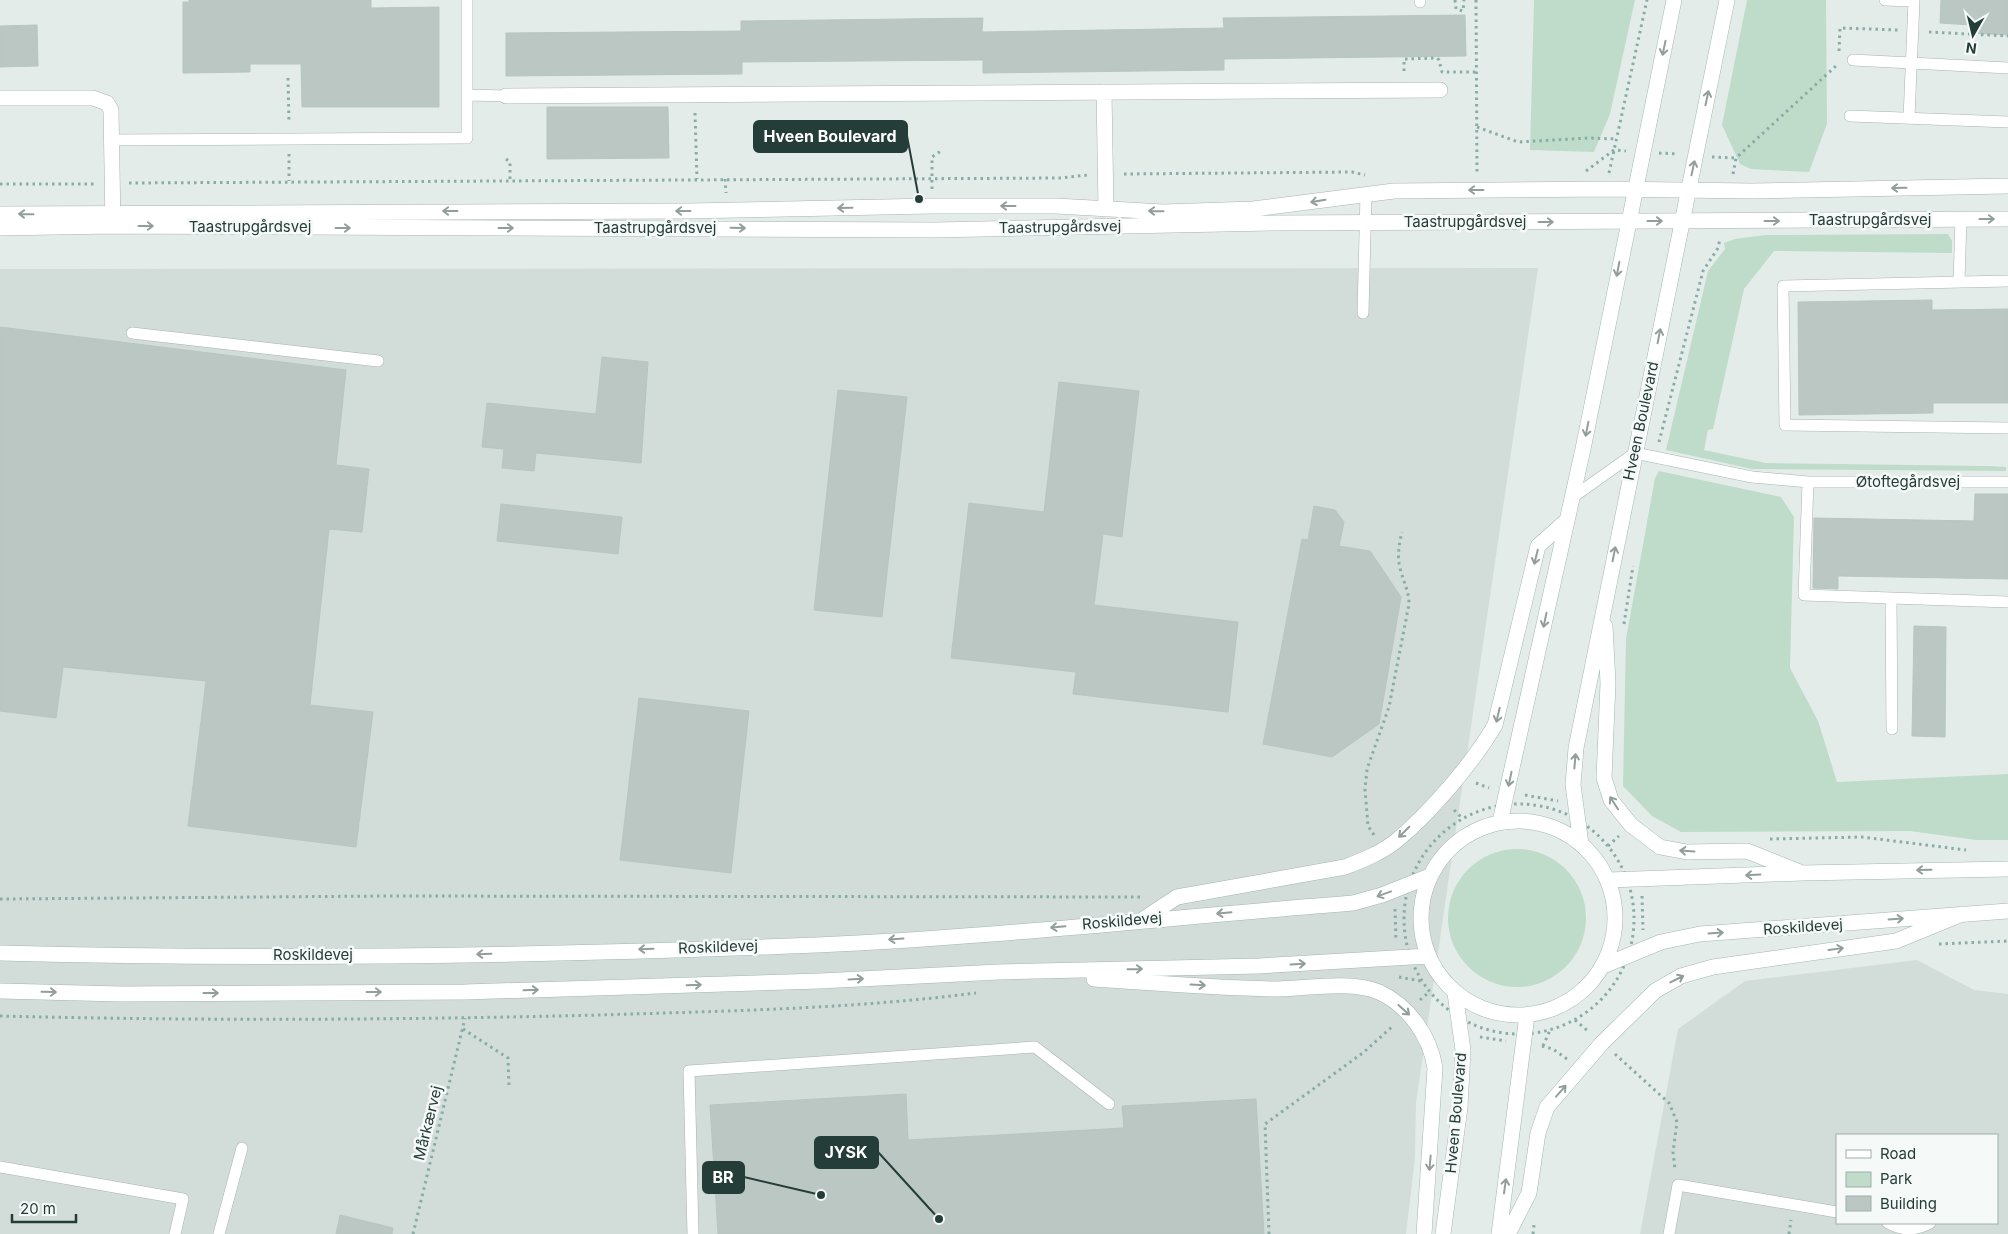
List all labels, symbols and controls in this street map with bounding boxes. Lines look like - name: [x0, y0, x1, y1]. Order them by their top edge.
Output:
- north arrow: [1948, 10, 1998, 60]
- one-way arrow: [1659, 39, 1668, 55]
- text: N: [1965, 39, 1978, 58]
- one-way arrow: [1703, 90, 1713, 106]
- callout: Hveen Boulevard: [754, 121, 907, 152]
- text: Hveen Boulevard: [763, 126, 897, 146]
- one-way arrow: [1689, 160, 1698, 176]
- one-way arrow: [1892, 183, 1908, 193]
- one-way arrow: [1468, 185, 1484, 195]
- one-way arrow: [1310, 197, 1326, 207]
- one-way arrow: [1000, 201, 1016, 211]
- one-way arrow: [837, 203, 854, 213]
- one-way arrow: [442, 206, 458, 216]
- one-way arrow: [675, 206, 691, 216]
- one-way arrow: [1148, 207, 1164, 216]
- one-way arrow: [18, 210, 34, 219]
- street label: Taastrupgårdsvej: [1809, 210, 1931, 229]
- street label: Taastrupgårdsvej: [1404, 212, 1526, 231]
- one-way arrow: [1979, 214, 1995, 224]
- street label: Taastrupgårdsvej: [999, 216, 1121, 237]
- one-way arrow: [1647, 216, 1663, 226]
- one-way arrow: [1764, 216, 1780, 226]
- street label: Taastrupgårdsvej: [189, 217, 311, 236]
- one-way arrow: [1538, 217, 1554, 227]
- street label: Taastrupgårdsvej: [594, 218, 716, 237]
- one-way arrow: [138, 221, 154, 231]
- one-way arrow: [335, 223, 351, 233]
- one-way arrow: [498, 223, 514, 233]
- one-way arrow: [730, 223, 746, 232]
- one-way arrow: [1613, 261, 1623, 277]
- one-way arrow: [1655, 329, 1664, 345]
- street label: Hveen Boulevard: [1619, 360, 1662, 482]
- one-way arrow: [1582, 420, 1591, 436]
- street label: Øtoftegårdsvej: [1856, 472, 1960, 491]
- one-way arrow: [1610, 547, 1619, 563]
- one-way arrow: [1531, 548, 1540, 564]
- one-way arrow: [1540, 611, 1549, 627]
- one-way arrow: [1493, 706, 1502, 722]
- one-way arrow: [1570, 753, 1580, 769]
- one-way arrow: [1505, 770, 1514, 786]
- one-way arrow: [1609, 796, 1620, 810]
- one-way arrow: [1398, 826, 1411, 838]
- one-way arrow: [1680, 846, 1696, 856]
- one-way arrow: [1916, 865, 1932, 875]
- one-way arrow: [1745, 870, 1761, 879]
- one-way arrow: [1377, 890, 1393, 899]
- street label: Roskildevej: [1081, 908, 1163, 933]
- one-way arrow: [1216, 908, 1232, 918]
- street label: Roskildevej: [1762, 914, 1844, 939]
- one-way arrow: [1887, 915, 1903, 924]
- one-way arrow: [1050, 922, 1066, 931]
- one-way arrow: [1708, 928, 1724, 938]
- one-way arrow: [888, 934, 904, 944]
- street label: Roskildevej: [678, 936, 758, 957]
- one-way arrow: [1828, 944, 1844, 954]
- street label: Roskildevej: [273, 945, 353, 964]
- one-way arrow: [638, 945, 654, 954]
- one-way arrow: [476, 949, 492, 959]
- one-way arrow: [1289, 959, 1305, 968]
- one-way arrow: [1127, 964, 1143, 974]
- one-way arrow: [1669, 974, 1684, 983]
- one-way arrow: [848, 975, 864, 984]
- one-way arrow: [685, 980, 701, 990]
- one-way arrow: [1190, 980, 1206, 989]
- one-way arrow: [523, 985, 539, 995]
- one-way arrow: [40, 987, 56, 997]
- one-way arrow: [202, 988, 219, 998]
- one-way arrow: [365, 988, 381, 997]
- one-way arrow: [1397, 1004, 1410, 1016]
- street label: Hveen Boulevard: [1441, 1052, 1470, 1174]
- street label: Mårkærvej: [409, 1084, 446, 1162]
- one-way arrow: [1555, 1084, 1566, 1097]
- legend: [1836, 1134, 1998, 1224]
- callout: JYSK: [815, 1137, 878, 1168]
- text: JYSK: [824, 1142, 868, 1162]
- text: Road: [1880, 1144, 1916, 1163]
- one-way arrow: [1425, 1154, 1434, 1170]
- callout: BR: [703, 1162, 744, 1193]
- text: BR: [712, 1167, 734, 1187]
- text: Park: [1880, 1169, 1913, 1188]
- one-way arrow: [1500, 1178, 1510, 1194]
- scale bar: [12, 1192, 76, 1224]
- text: Building: [1880, 1194, 1937, 1213]
- text: 20 m: [20, 1199, 56, 1218]

